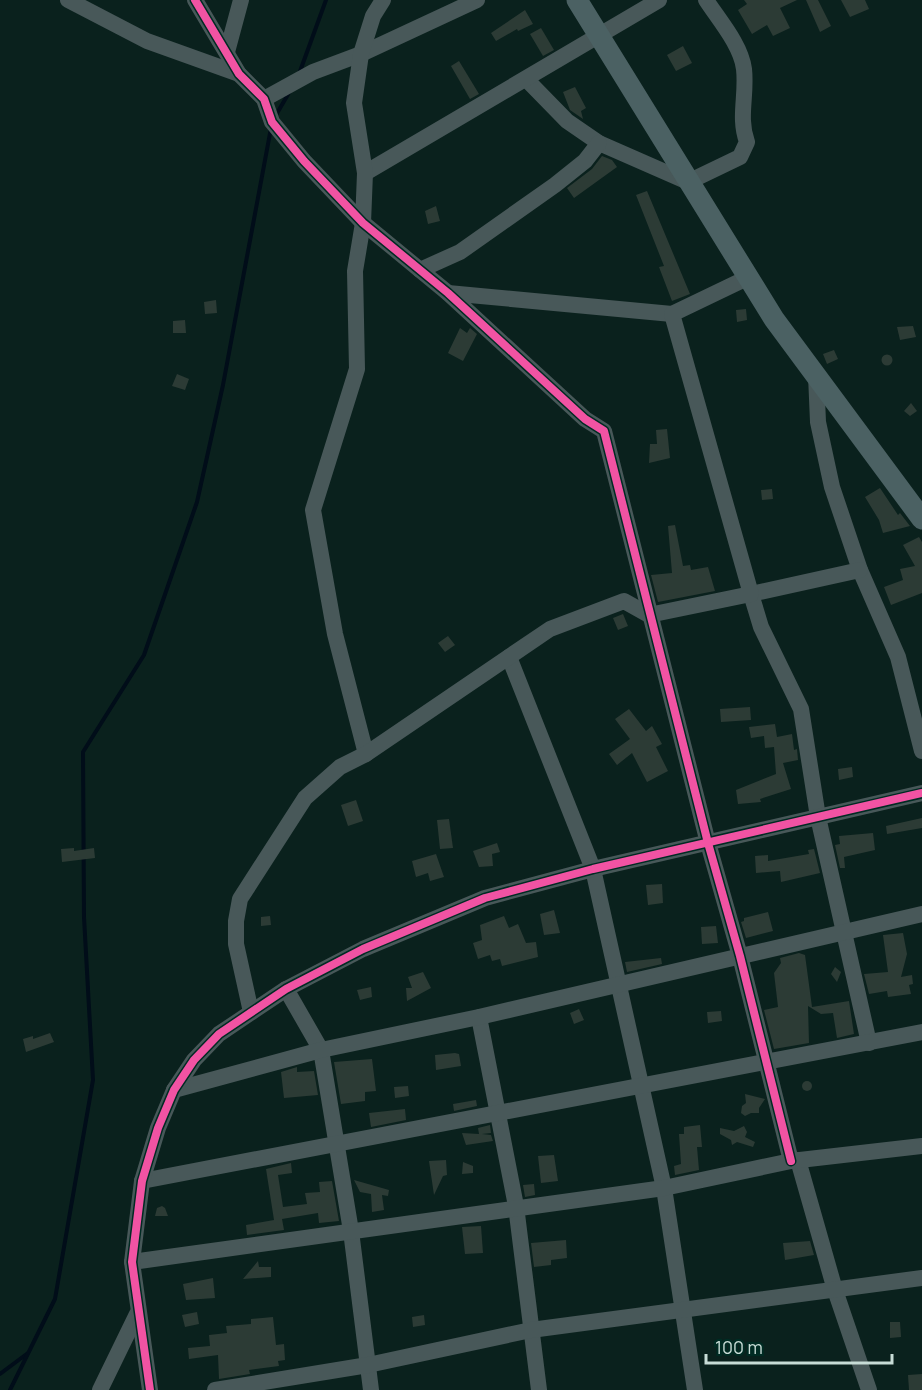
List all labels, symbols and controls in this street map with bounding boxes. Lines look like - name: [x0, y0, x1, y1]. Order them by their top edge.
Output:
- scale bar: [706, 1327, 892, 1365]
- text: 100 m: [715, 1335, 763, 1359]

